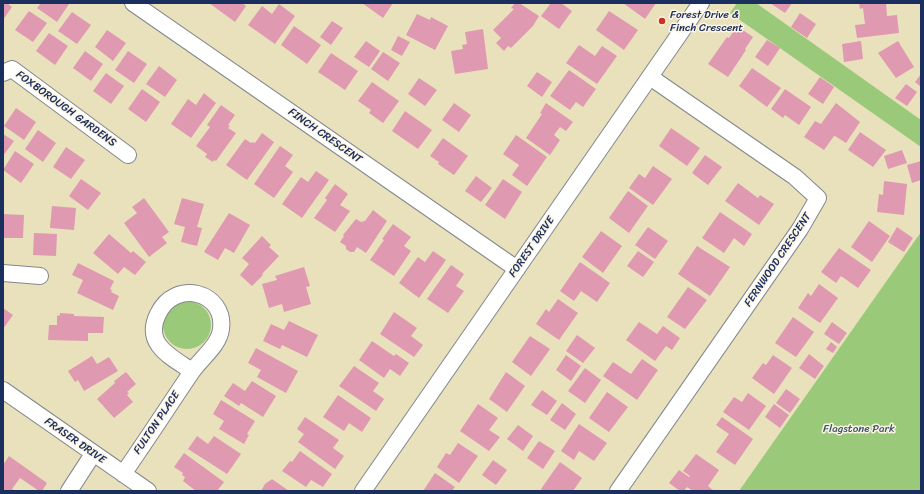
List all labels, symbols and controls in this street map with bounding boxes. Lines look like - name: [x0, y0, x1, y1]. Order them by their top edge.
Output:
- place label: Forest Drive & Finch Crescent: [670, 8, 743, 34]
- marker: Forest Drive & Finch Crescent: [657, 16, 667, 26]
- street label: FOXBOROUGH GARDENS: [13, 68, 119, 150]
- street label: FINCH CRESCENT: [286, 106, 364, 166]
- street label: FERNWOOD CRESCENT: [742, 211, 814, 309]
- street label: FOREST DRIVE: [506, 214, 558, 280]
- street label: FULTON PLACE: [131, 389, 183, 457]
- street label: FRASER DRIVE: [42, 415, 108, 467]
- park label: Flagstone Park: [823, 422, 895, 436]

